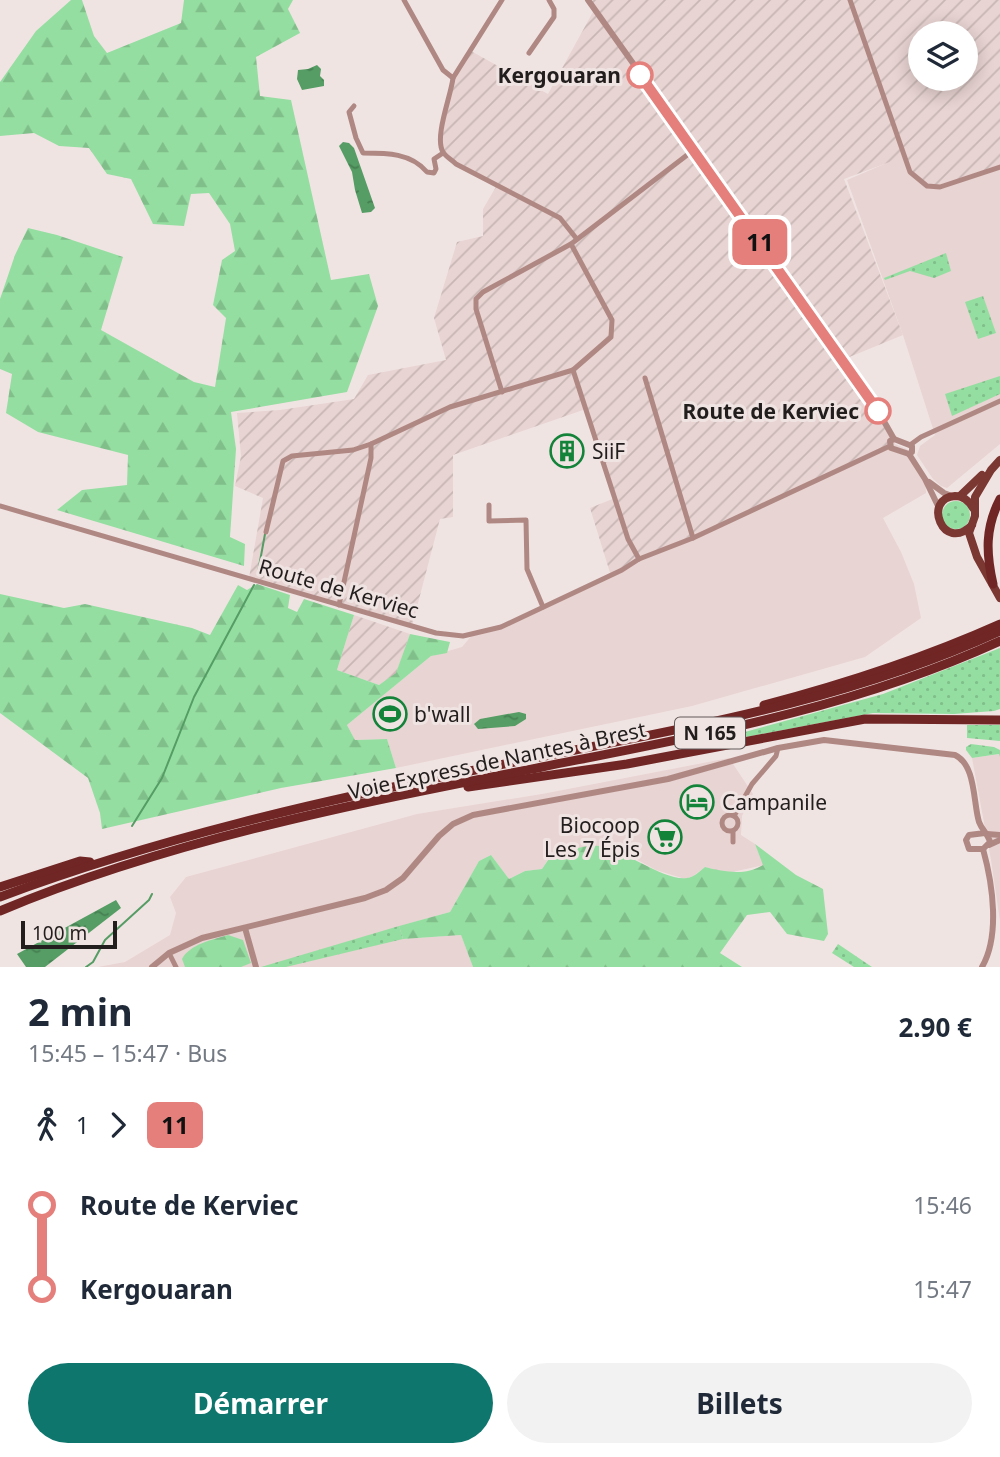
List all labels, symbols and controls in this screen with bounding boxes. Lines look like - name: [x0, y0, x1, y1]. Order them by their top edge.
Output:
- map controls: [908, 21, 978, 91]
- button: layers: [908, 21, 978, 91]
- place label: Kergouaran: [498, 61, 621, 89]
- marker: Kergouaran: [627, 62, 653, 88]
- line badge: 11: [728, 219, 792, 265]
- text: 11: [746, 225, 774, 258]
- place label: Route de Kerviec: [683, 397, 859, 425]
- marker: Route de Kerviec: [865, 398, 891, 424]
- building icon: SiiF: [548, 432, 586, 470]
- place label: SiiF: [592, 437, 625, 465]
- street label: Route de Kerviec: [256, 552, 422, 624]
- sports icon: b'wall: [371, 695, 409, 733]
- place label: b'wall: [414, 700, 471, 728]
- street label: Voie Express de Nantes à Brest: [346, 715, 649, 805]
- road number: N 165: [675, 718, 745, 748]
- hotel icon: Campanile: [678, 783, 716, 821]
- place label: Campanile: [722, 788, 827, 816]
- place label: Biocoop Les 7 Épis: [544, 811, 640, 863]
- supermarket icon: Biocoop Les 7 Épis: [646, 818, 684, 856]
- scale bar: [21, 918, 117, 950]
- text: 100 m: [32, 920, 87, 946]
- text: 2 min: [28, 985, 133, 1037]
- text: 2.90 €: [898, 1009, 972, 1045]
- text: 15:45 – 15:47 · Bus: [28, 1037, 227, 1069]
- icon: walk: [28, 1106, 66, 1144]
- icon: forward: [99, 1106, 137, 1144]
- text: 11: [161, 1108, 189, 1141]
- text: 1: [76, 1109, 89, 1141]
- text: Route de Kerviec: [80, 1187, 298, 1223]
- text: 15:46: [913, 1189, 972, 1221]
- text: Kergouaran: [80, 1271, 233, 1307]
- text: 15:47: [913, 1273, 972, 1305]
- button: Démarrer: [28, 1363, 493, 1443]
- button: Billets: [507, 1363, 972, 1443]

